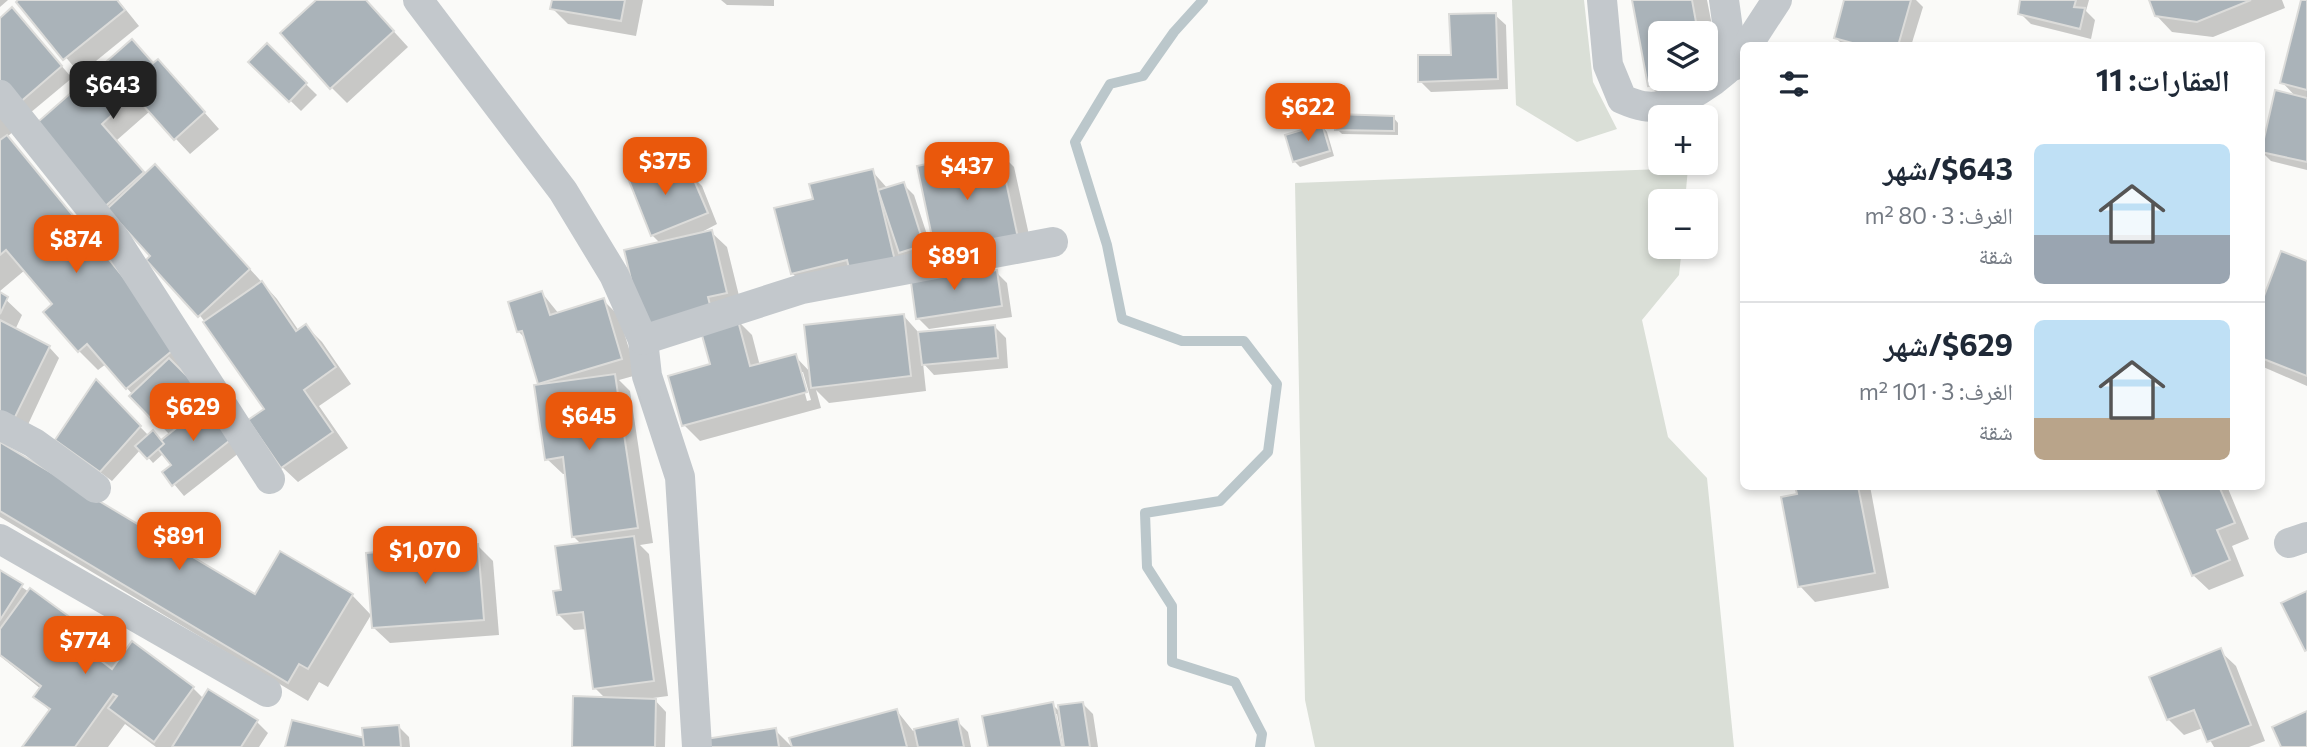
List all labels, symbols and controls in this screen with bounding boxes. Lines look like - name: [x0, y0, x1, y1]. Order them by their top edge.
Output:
- map controls: [1648, 21, 1718, 259]
- button: layers: [1648, 21, 1718, 91]
- text: العقارات: 11: [2096, 60, 2230, 97]
- pin: $643: [72, 61, 154, 121]
- icon: filters: [1775, 65, 1813, 103]
- text: $643: [86, 70, 140, 98]
- pin: $622: [1267, 83, 1349, 143]
- text: $622: [1281, 92, 1335, 120]
- button: +: [1648, 105, 1718, 175]
- pin: $375: [624, 138, 706, 197]
- pin: $437: [926, 142, 1008, 202]
- text: $375: [639, 146, 691, 174]
- text: $643/شهر: [1883, 149, 2013, 186]
- text: $437: [940, 151, 994, 179]
- icon: home: [2090, 172, 2174, 256]
- button: −: [1648, 189, 1718, 259]
- text: الغرف: 3 · 80 m²: [1864, 201, 2013, 229]
- pin: $874: [35, 216, 117, 275]
- text: $874: [50, 224, 102, 252]
- pin: $891: [913, 232, 995, 292]
- text: $891: [928, 241, 980, 269]
- text: شقة: [1979, 241, 2013, 269]
- text: $629/شهر: [1884, 325, 2013, 362]
- icon: home: [2090, 348, 2174, 432]
- text: الغرف: 3 · 101 m²: [1859, 377, 2013, 405]
- pin: $629: [152, 384, 234, 443]
- text: $629: [166, 392, 220, 420]
- pin: $645: [548, 392, 630, 452]
- text: $645: [562, 401, 616, 429]
- text: شقة: [1979, 417, 2013, 445]
- pin: $891: [138, 512, 220, 572]
- text: $891: [153, 521, 205, 549]
- pin: $1,070: [368, 526, 482, 586]
- text: $1,070: [389, 535, 461, 563]
- pin: $774: [44, 616, 126, 676]
- text: $774: [59, 625, 111, 653]

